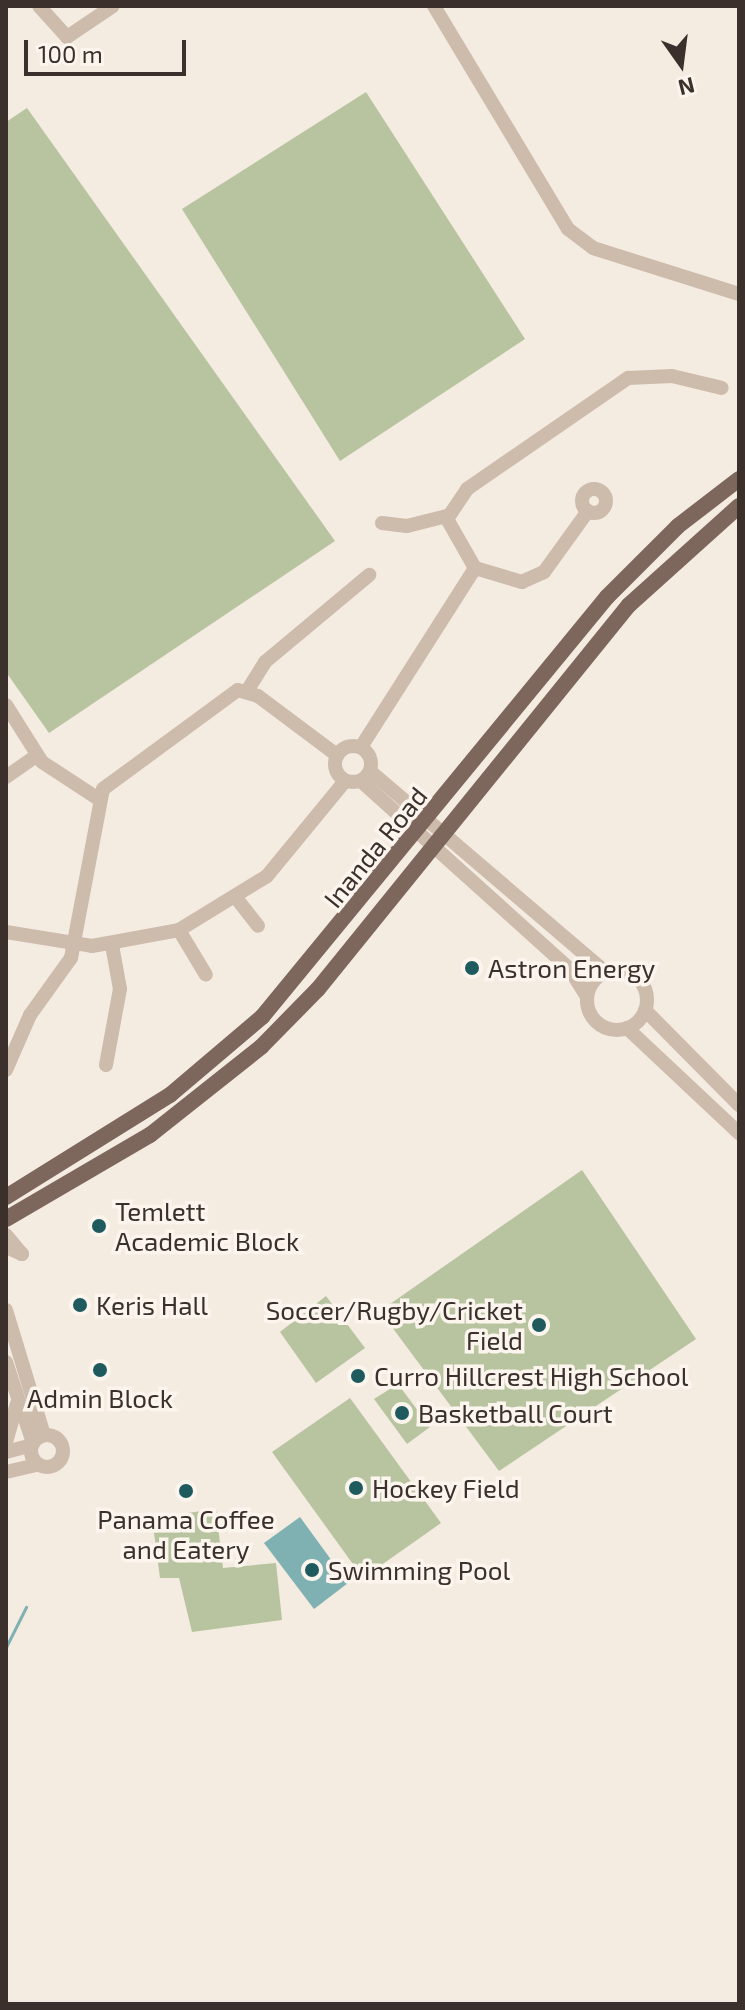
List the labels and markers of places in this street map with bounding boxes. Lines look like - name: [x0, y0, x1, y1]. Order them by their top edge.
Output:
- place label: Astron Energy: [488, 952, 655, 984]
- marker: Astron Energy: [463, 959, 481, 977]
- place label: Temlett Academic Block: [115, 1195, 299, 1256]
- marker: Temlett Academic Block: [90, 1217, 108, 1235]
- place label: Keris Hall: [96, 1289, 208, 1321]
- place label: Soccer/Rugby/Cricket Field: [266, 1294, 523, 1356]
- marker: Keris Hall: [71, 1296, 89, 1314]
- marker: Soccer/Rugby/Cricket Field: [530, 1316, 548, 1334]
- place label: Curro Hillcrest High School: [374, 1360, 689, 1392]
- marker: Admin Block: [91, 1361, 109, 1379]
- marker: Curro Hillcrest High School: [349, 1367, 367, 1385]
- place label: Admin Block: [27, 1382, 173, 1414]
- place label: Basketball Court: [418, 1397, 613, 1429]
- marker: Basketball Court: [393, 1404, 411, 1422]
- place label: Hockey Field: [372, 1472, 520, 1504]
- marker: Hockey Field: [347, 1479, 365, 1497]
- marker: Panama Coffee and Eatery: [177, 1482, 195, 1500]
- place label: Panama Coffee and Eatery: [97, 1503, 275, 1564]
- place label: Swimming Pool: [328, 1554, 510, 1586]
- marker: Swimming Pool: [303, 1561, 321, 1579]

